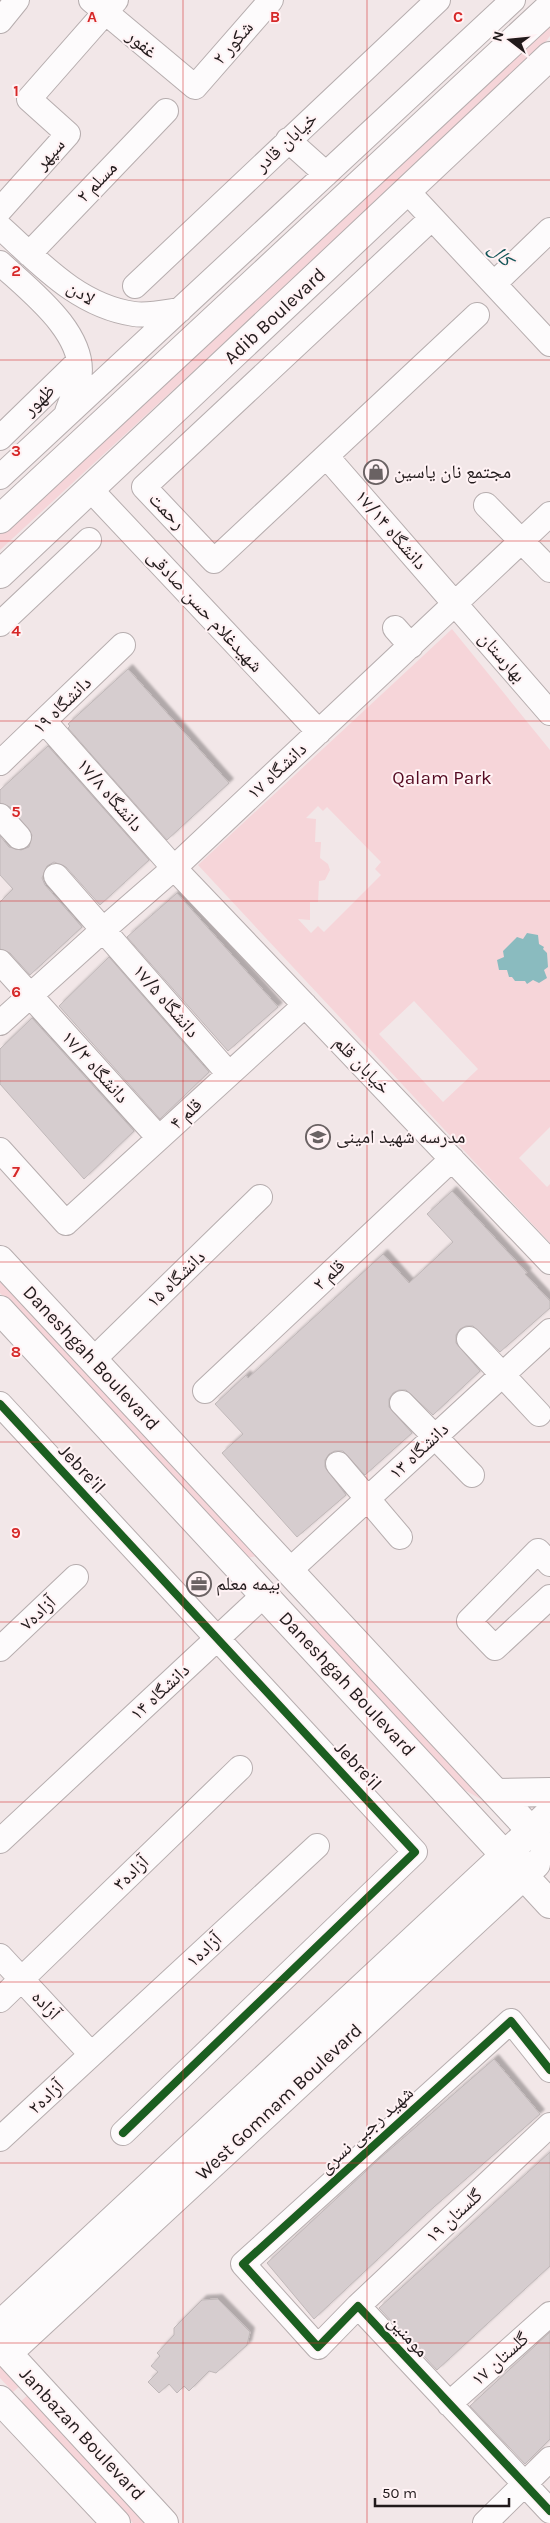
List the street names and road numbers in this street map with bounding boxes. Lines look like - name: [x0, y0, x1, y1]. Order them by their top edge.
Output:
- street label: شکور ۲: [208, 17, 258, 69]
- street label: غفور: [121, 24, 162, 63]
- street label: خیابان قادر: [249, 108, 322, 177]
- street label: سپهر: [30, 134, 70, 175]
- street label: مسلم ۲: [72, 157, 123, 208]
- street label: Adib Boulevard: [220, 263, 330, 369]
- street label: لادن: [63, 276, 99, 310]
- street label: ظهور: [18, 380, 60, 421]
- street label: دانشگاه ۱۷/۱۴: [350, 486, 432, 574]
- street label: رحمت: [144, 488, 190, 534]
- street label: شهیدغلام حسن صادقی: [141, 545, 267, 678]
- street label: بهارستان: [474, 627, 530, 687]
- street label: دانشگاه ۱۹: [28, 672, 96, 738]
- street label: دانشگاه ۱۷: [243, 738, 311, 804]
- street label: دانشگاه ۱۷/۸: [72, 754, 148, 836]
- street label: دانشگاه ۱۷/۵: [128, 960, 204, 1042]
- street label: دانشگاه ۱۷/۳: [57, 1026, 133, 1108]
- street label: خیابان قلم: [328, 1031, 395, 1099]
- street label: قلم ۴: [165, 1094, 207, 1135]
- street label: دانشگاه ۱۵: [142, 1246, 210, 1312]
- street label: قلم ۲: [308, 1255, 350, 1296]
- street label: Daneshgah Boulevard: [18, 1281, 164, 1435]
- street label: دانشگاه ۱۳: [385, 1418, 453, 1484]
- street label: Jebre'il: [54, 1440, 110, 1498]
- street label: آزاده۷: [16, 1590, 61, 1635]
- street label: Daneshgah Boulevard: [274, 1607, 420, 1761]
- street label: دانشگاه ۱۴: [126, 1659, 194, 1725]
- street label: Jebre'il: [330, 1737, 386, 1795]
- street label: آزاده۳: [109, 1850, 154, 1895]
- street label: آزاده۱: [182, 1927, 227, 1972]
- street label: آزاده: [27, 1986, 66, 2025]
- street label: West Gomnam Boulevard: [191, 2019, 367, 2185]
- street label: آزاده۲: [24, 2074, 69, 2119]
- street label: شهید رجبی نسری: [314, 2082, 418, 2178]
- street label: گلستان ۱۹: [421, 2184, 487, 2248]
- street label: مومنین: [383, 2310, 433, 2362]
- street label: گلستان ۱۷: [467, 2328, 533, 2390]
- street label: Janbazan Boulevard: [15, 2363, 149, 2505]

